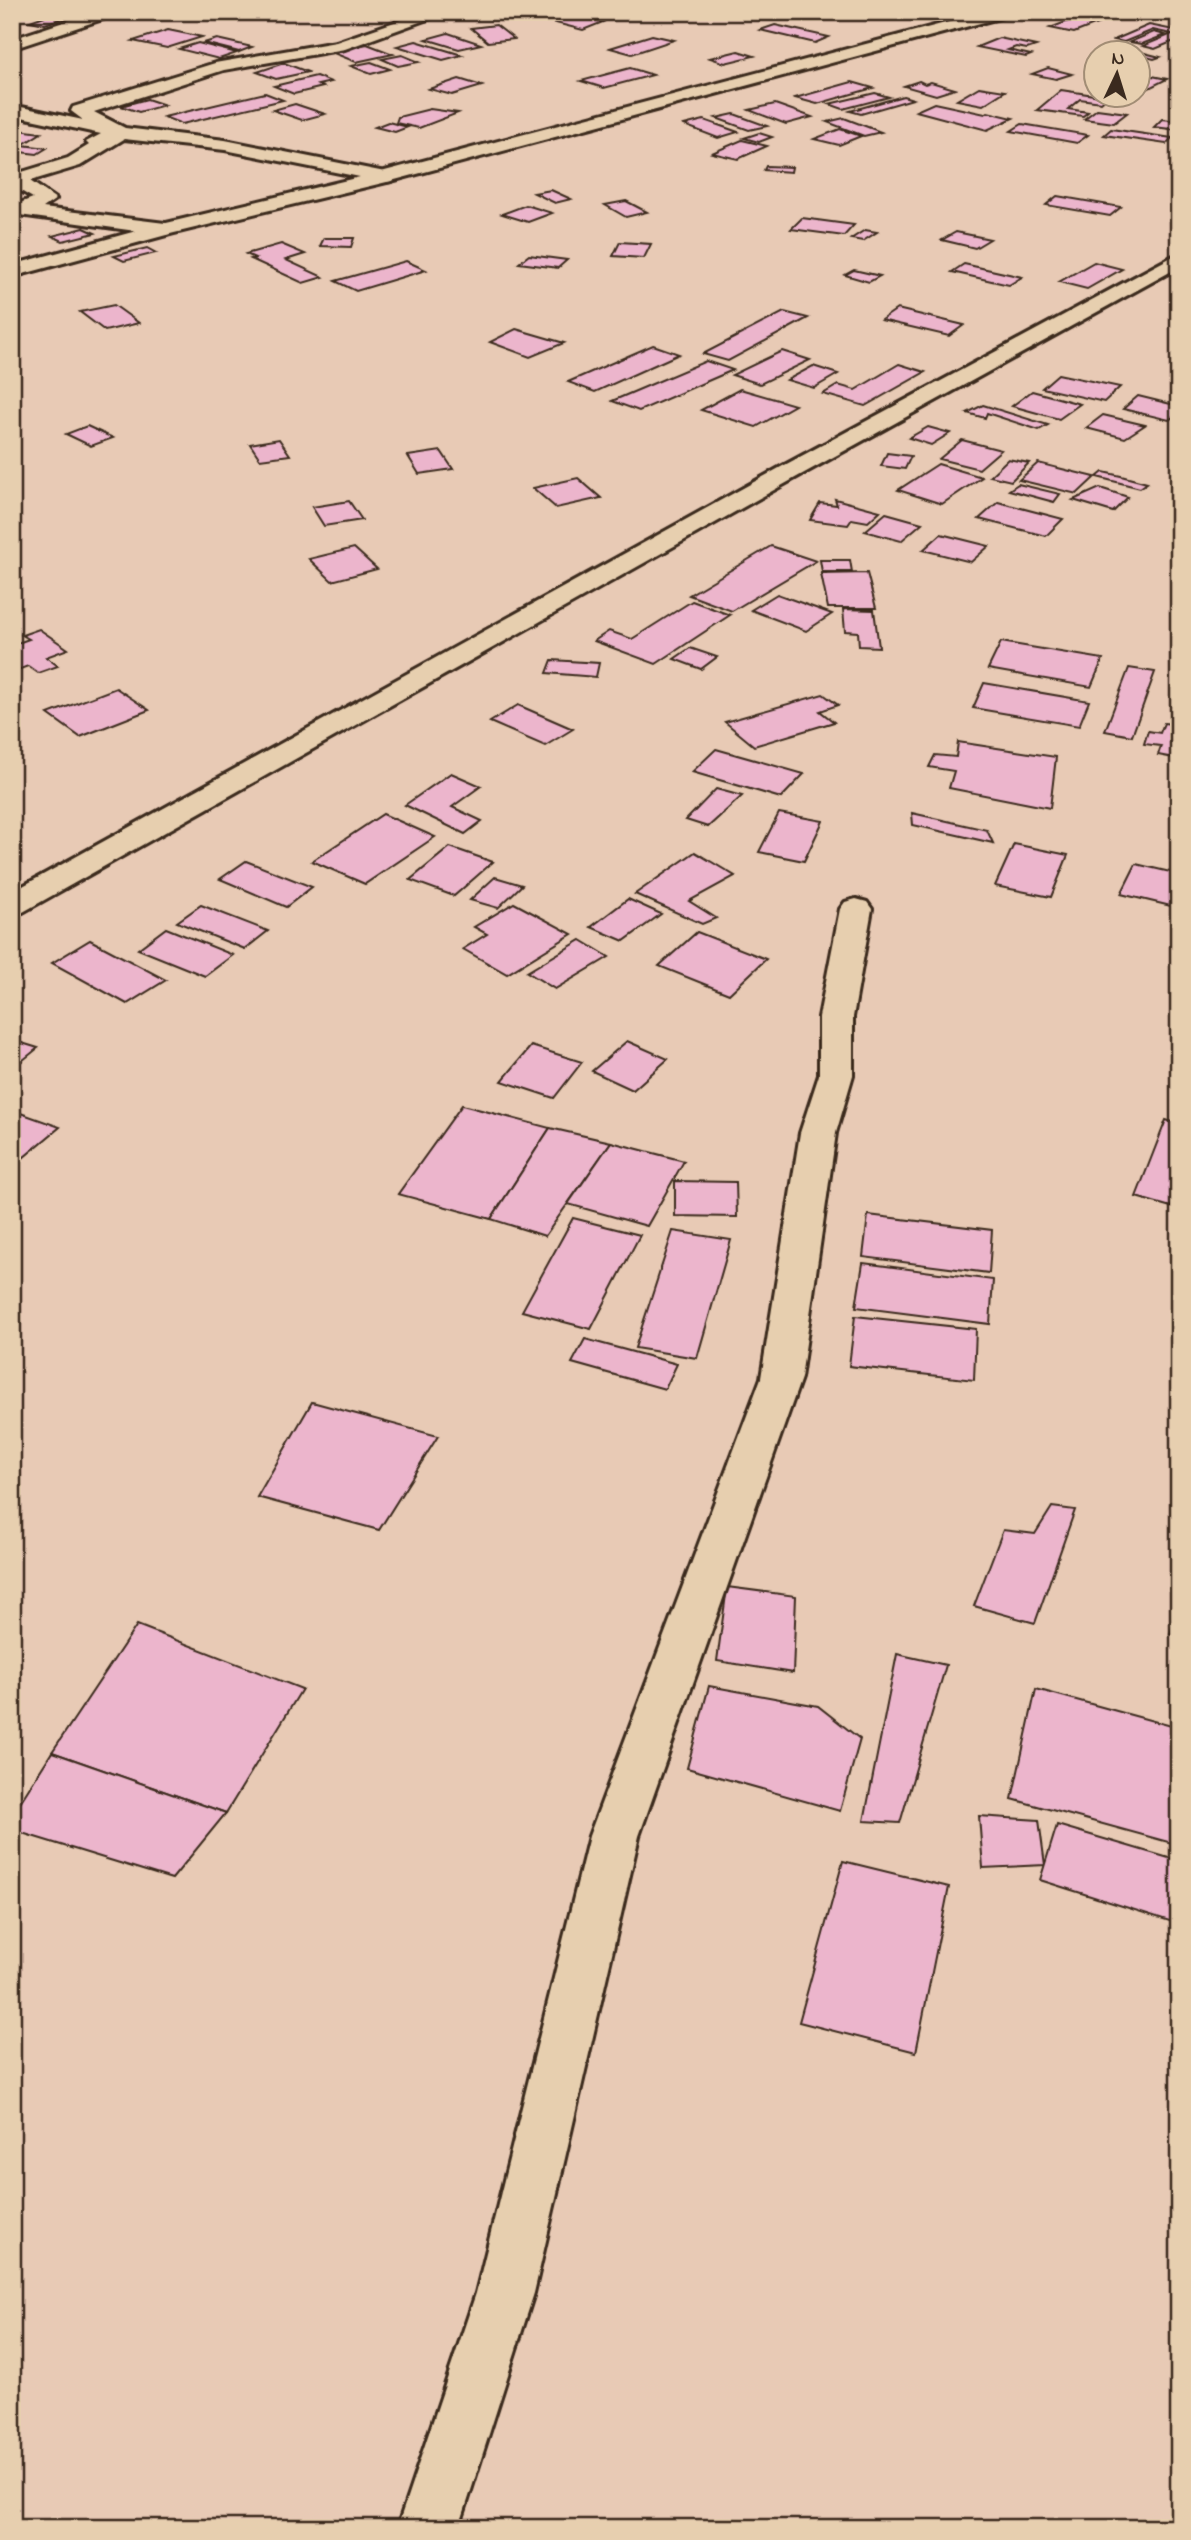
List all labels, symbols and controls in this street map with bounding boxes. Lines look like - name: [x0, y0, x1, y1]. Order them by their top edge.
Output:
- north arrow: [1082, 38, 1152, 108]
- text: N: [1111, 46, 1126, 73]

